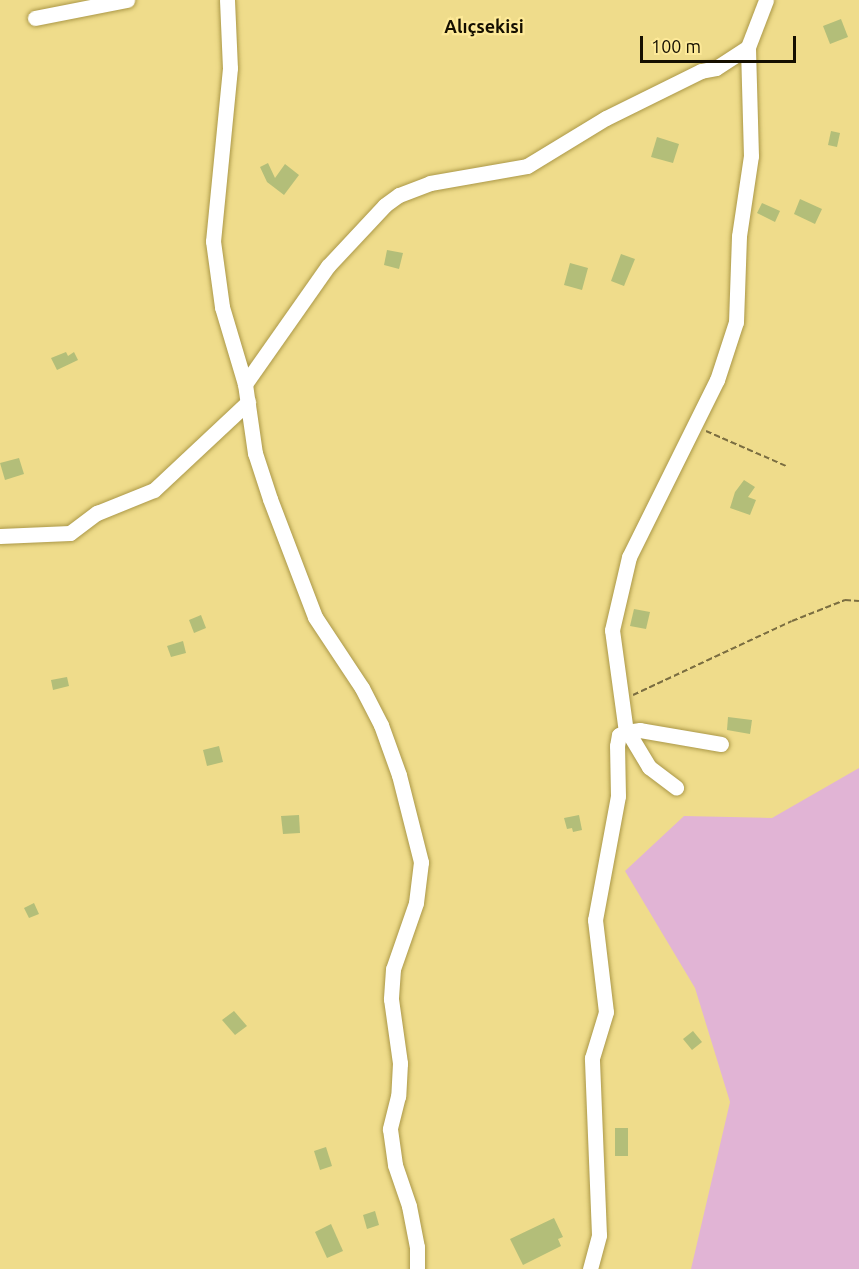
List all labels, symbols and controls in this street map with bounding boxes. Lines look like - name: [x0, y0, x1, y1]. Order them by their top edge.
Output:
- district label: Alıçsekisi: [444, 15, 524, 37]
- scale bar: [643, 24, 799, 62]
- text: 100 m: [651, 36, 701, 56]

